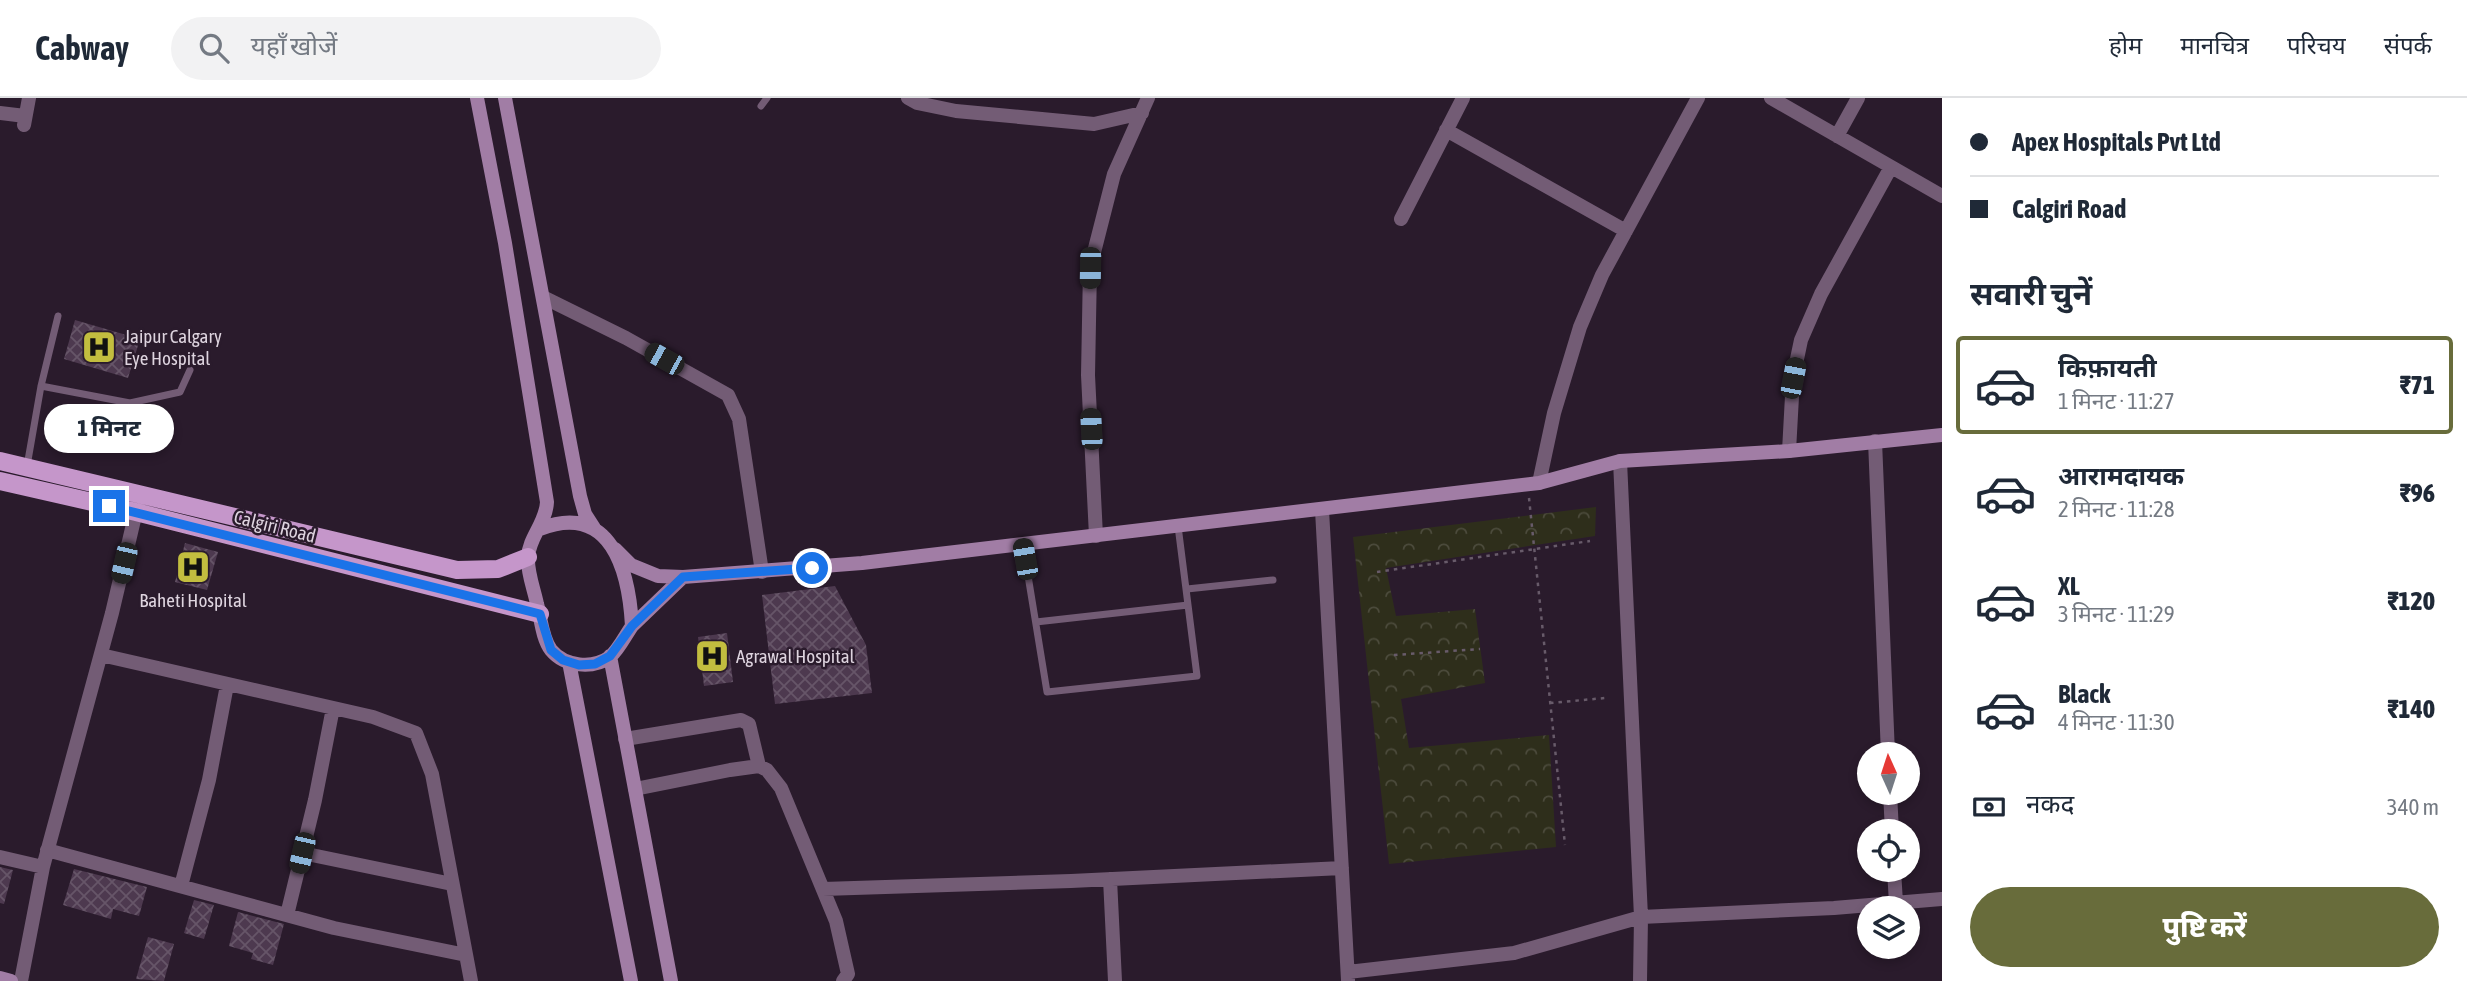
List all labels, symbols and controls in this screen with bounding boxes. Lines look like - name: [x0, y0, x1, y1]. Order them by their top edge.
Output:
- search box: [171, 17, 661, 80]
- text: Cabway: [35, 29, 129, 67]
- icon: search: [195, 29, 233, 67]
- text: यहाँ खोजें: [251, 31, 337, 61]
- text: होम: [2109, 32, 2142, 59]
- text: मानचित्र: [2180, 32, 2249, 59]
- text: परिचय: [2287, 32, 2346, 59]
- text: संपर्क: [2384, 32, 2432, 59]
- text: Apex Hospitals Pvt Ltd: [2012, 127, 2221, 157]
- text: Calgiri Road: [2012, 194, 2126, 224]
- car: [1080, 247, 1101, 289]
- text: सवारी चुनें: [1970, 275, 2092, 312]
- place label: Jaipur Calgary Eye Hospital: [124, 325, 222, 369]
- hospital icon: Jaipur Calgary Eye Hospital: [80, 328, 118, 366]
- car: [641, 340, 688, 378]
- text: किफ़ायती: [2058, 353, 2157, 383]
- icon: car: [1974, 354, 2037, 417]
- car: [1779, 355, 1808, 401]
- text: ₹71: [2399, 370, 2435, 400]
- text: 1 मिनट · 11:27: [2058, 388, 2175, 414]
- callout: 1 मिनट: [44, 404, 174, 454]
- car: [1080, 407, 1103, 451]
- text: 1 मिनट: [77, 415, 141, 441]
- text: आरामदायक: [2058, 461, 2184, 491]
- icon: car: [1974, 462, 2037, 525]
- text: ₹96: [2399, 478, 2435, 508]
- route end: [93, 490, 125, 522]
- text: 2 मिनट · 11:28: [2058, 496, 2175, 522]
- street label: Calgiri Road: [232, 505, 318, 547]
- car: [1012, 536, 1039, 582]
- car: [110, 540, 139, 586]
- hospital icon: Baheti Hospital: [174, 548, 212, 586]
- route start: [796, 552, 828, 584]
- icon: car: [1974, 570, 2037, 633]
- text: XL: [2058, 571, 2080, 601]
- text: ₹120: [2387, 586, 2435, 616]
- place label: Baheti Hospital: [139, 589, 247, 611]
- text: 3 मिनट · 11:29: [2058, 601, 2175, 627]
- hospital icon: Agrawal Hospital: [693, 637, 731, 675]
- place label: Agrawal Hospital: [736, 645, 855, 667]
- icon: car: [1974, 678, 2037, 741]
- text: Black: [2058, 679, 2110, 709]
- text: ₹140: [2387, 694, 2435, 724]
- text: 4 मिनट · 11:30: [2058, 709, 2175, 735]
- north arrow: [1857, 742, 1920, 805]
- map controls: [1857, 742, 1920, 959]
- icon: cash: [1970, 788, 2008, 826]
- text: नकद: [2026, 789, 2074, 819]
- text: 340 m: [2387, 794, 2439, 820]
- button: locate: [1857, 819, 1920, 882]
- car: [288, 830, 317, 876]
- button: पुष्टि करें: [1970, 887, 2439, 967]
- button: layers: [1857, 896, 1920, 959]

